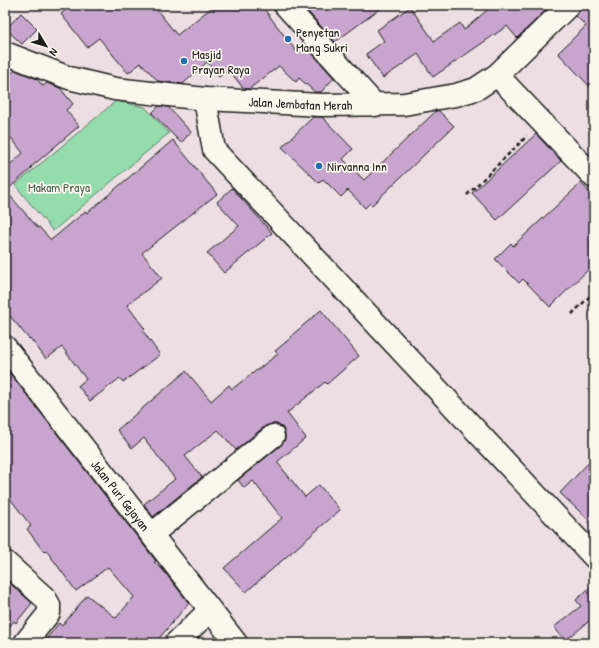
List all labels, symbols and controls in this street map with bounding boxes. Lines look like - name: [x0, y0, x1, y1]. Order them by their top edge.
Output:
- place label: Penyetan Mang Sukri: [296, 23, 348, 56]
- north arrow: [26, 26, 66, 66]
- marker: Penyetan Mang Sukri: [283, 34, 293, 44]
- place label: Masjid Prayan Raya: [192, 45, 249, 78]
- text: N: [46, 46, 61, 59]
- marker: Masjid Prayan Raya: [179, 56, 189, 66]
- street label: Jalan Jembatan Merah: [248, 92, 353, 114]
- place label: Nirvanna Inn: [327, 157, 387, 175]
- marker: Nirvanna Inn: [314, 161, 324, 171]
- park label: Makam Praya: [28, 178, 90, 196]
- street label: Jalan Puri Gejayan: [87, 456, 154, 535]

